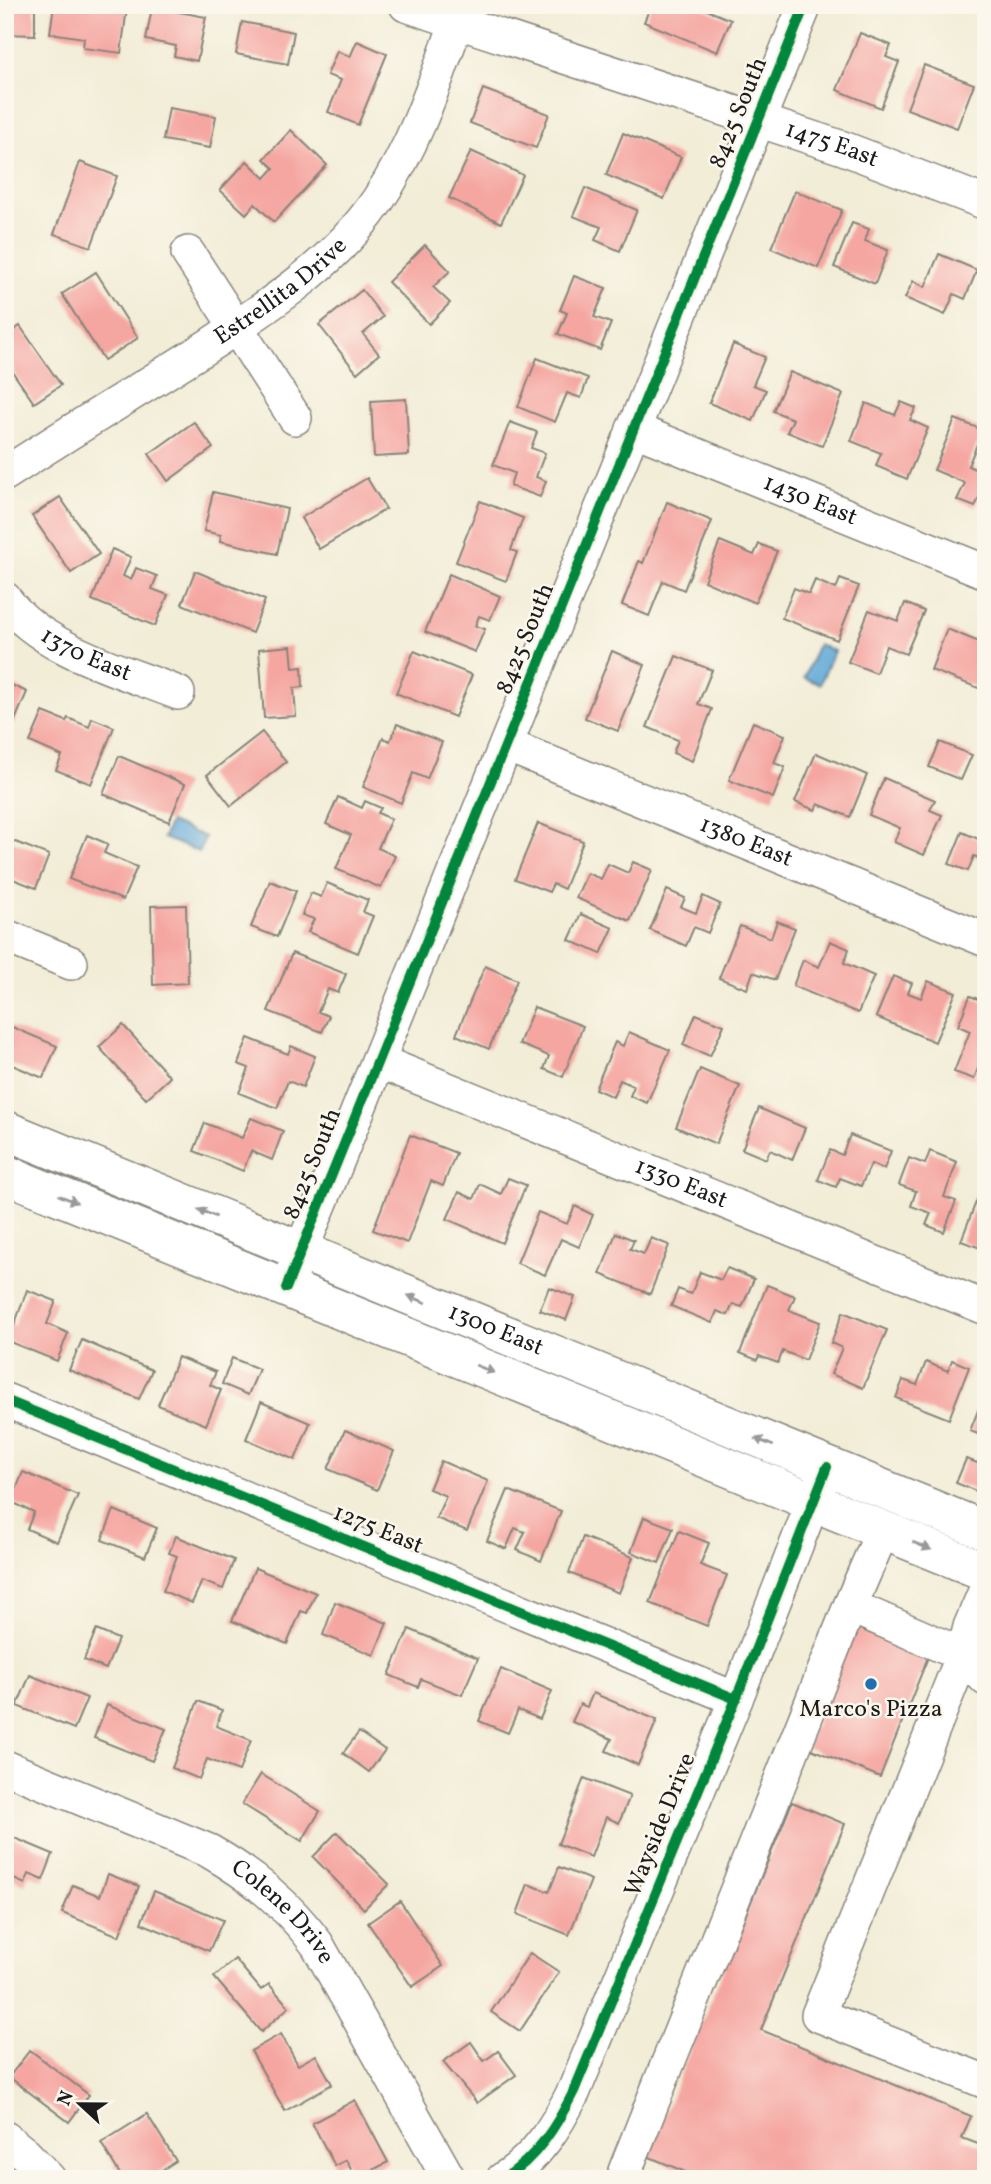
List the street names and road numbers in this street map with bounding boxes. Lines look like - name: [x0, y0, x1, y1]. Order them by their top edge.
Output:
- street label: 8425 South: [701, 52, 777, 174]
- street label: 1475 East: [781, 113, 883, 177]
- street label: Estrellita Drive: [208, 230, 356, 354]
- street label: 1430 East: [758, 466, 862, 535]
- street label: 8425 South: [488, 578, 564, 700]
- street label: 1370 East: [33, 620, 136, 691]
- street label: 1380 East: [694, 808, 798, 877]
- street label: 8425 South: [275, 1103, 351, 1225]
- street label: 1330 East: [629, 1150, 733, 1218]
- street label: 1300 East: [443, 1296, 549, 1365]
- street label: 1275 East: [328, 1497, 428, 1563]
- street label: Wayside Drive: [617, 1748, 705, 1902]
- street label: Colene Drive: [224, 1852, 342, 1970]

